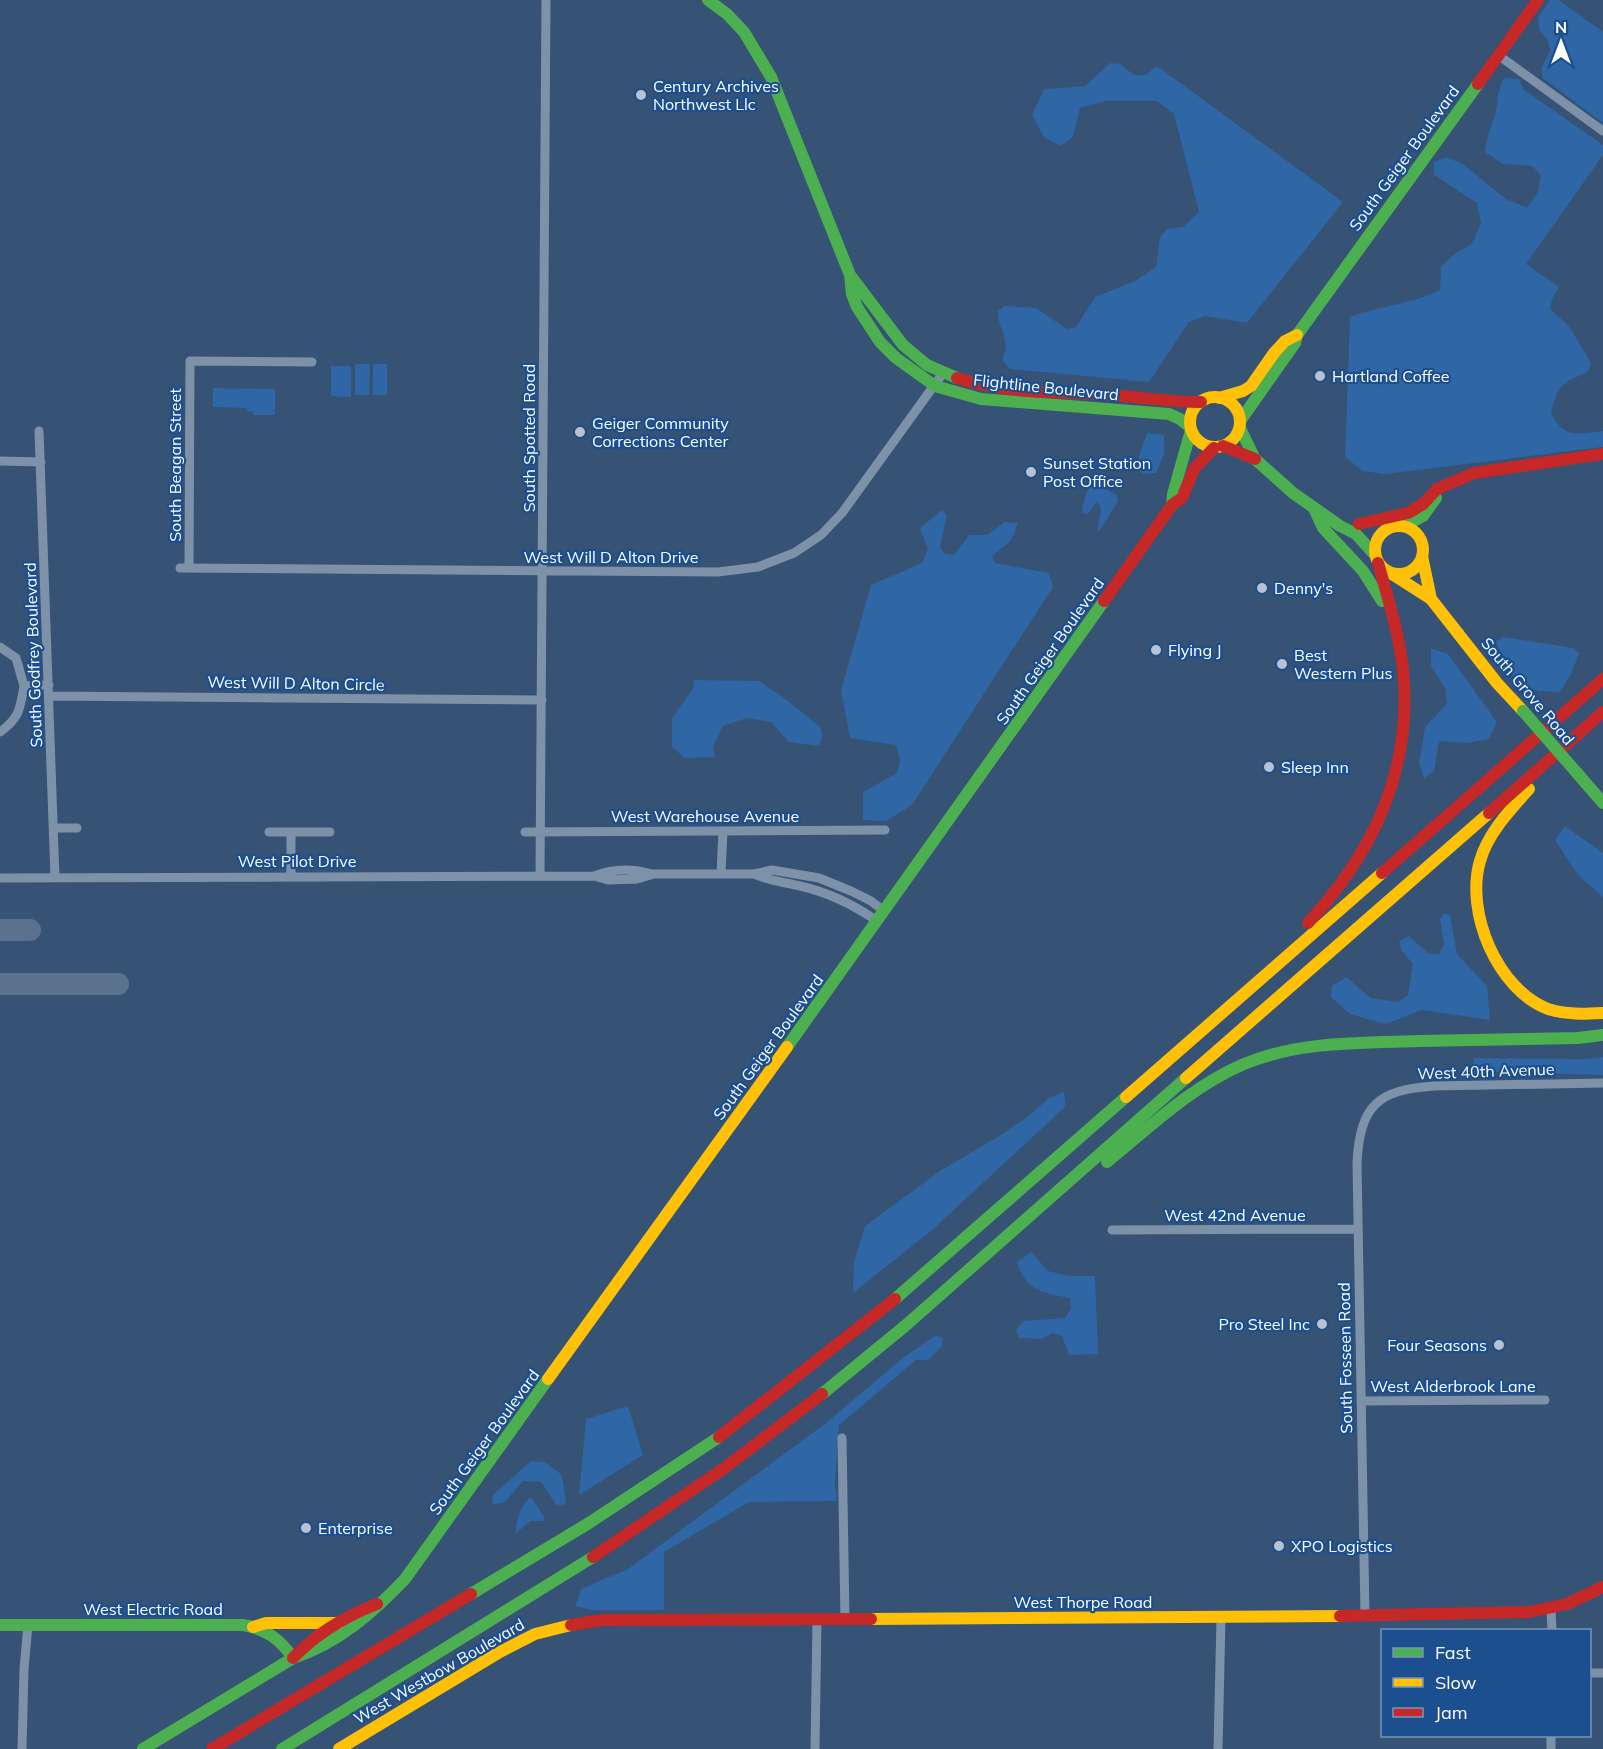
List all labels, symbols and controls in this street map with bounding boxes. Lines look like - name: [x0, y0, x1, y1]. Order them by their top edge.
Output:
- north arrow: [1531, 12, 1591, 72]
- text: N: [1555, 17, 1567, 37]
- place label: Century Archives Northwest Llc: [653, 76, 779, 114]
- street label: South Geiger Boulevard: [1344, 81, 1464, 235]
- marker: Century Archives Northwest Llc: [634, 88, 648, 102]
- street label: South Spotted Road: [519, 364, 539, 512]
- place label: Hartland Coffee: [1332, 366, 1449, 386]
- street label: Flightline Boulevard: [972, 369, 1120, 405]
- marker: Hartland Coffee: [1313, 369, 1327, 383]
- street label: South Beagan Street: [165, 388, 185, 542]
- place label: Geiger Community Corrections Center: [592, 413, 729, 451]
- marker: Geiger Community Corrections Center: [573, 425, 587, 439]
- place label: Sunset Station Post Office: [1043, 453, 1151, 491]
- marker: Sunset Station Post Office: [1024, 465, 1038, 479]
- street label: West Will D Alton Drive: [523, 547, 699, 567]
- street label: South Godfrey Boulevard: [20, 562, 46, 748]
- street label: South Geiger Boulevard: [992, 574, 1108, 728]
- place label: Denny's: [1274, 578, 1333, 598]
- marker: Denny's: [1255, 581, 1269, 595]
- street label: South Grove Road: [1477, 633, 1579, 749]
- place label: Flying J: [1168, 640, 1222, 660]
- marker: Flying J: [1149, 643, 1163, 657]
- place label: Best Western Plus: [1294, 645, 1392, 683]
- marker: Best Western Plus: [1275, 657, 1289, 671]
- street label: West Will D Alton Circle: [207, 671, 385, 695]
- place label: Sleep Inn: [1281, 757, 1349, 777]
- marker: Sleep Inn: [1262, 760, 1276, 774]
- street label: West Warehouse Avenue: [611, 806, 799, 826]
- street label: West Pilot Drive: [238, 851, 356, 871]
- street label: South Geiger Boulevard: [708, 970, 828, 1124]
- street label: West 40th Avenue: [1417, 1059, 1555, 1083]
- street label: West 42nd Avenue: [1164, 1205, 1306, 1225]
- street label: South Fosseen Road: [1334, 1282, 1356, 1434]
- place label: Pro Steel Inc: [1218, 1314, 1310, 1334]
- marker: Pro Steel Inc: [1315, 1317, 1329, 1331]
- place label: Four Seasons: [1387, 1335, 1487, 1355]
- marker: Four Seasons: [1492, 1338, 1506, 1352]
- street label: South Geiger Boulevard: [424, 1365, 544, 1519]
- street label: West Alderbrook Lane: [1370, 1376, 1536, 1396]
- place label: Enterprise: [318, 1518, 393, 1538]
- marker: Enterprise: [299, 1521, 313, 1535]
- place label: XPO Logistics: [1291, 1536, 1393, 1556]
- marker: XPO Logistics: [1272, 1539, 1286, 1553]
- street label: West Thorpe Road: [1014, 1592, 1152, 1612]
- street label: West Electric Road: [83, 1599, 223, 1619]
- street label: West Westbow Boulevard: [350, 1614, 528, 1728]
- legend: [1381, 1629, 1591, 1737]
- text: Fast: [1435, 1641, 1471, 1664]
- text: Slow: [1435, 1671, 1477, 1694]
- text: Jam: [1435, 1701, 1468, 1724]

